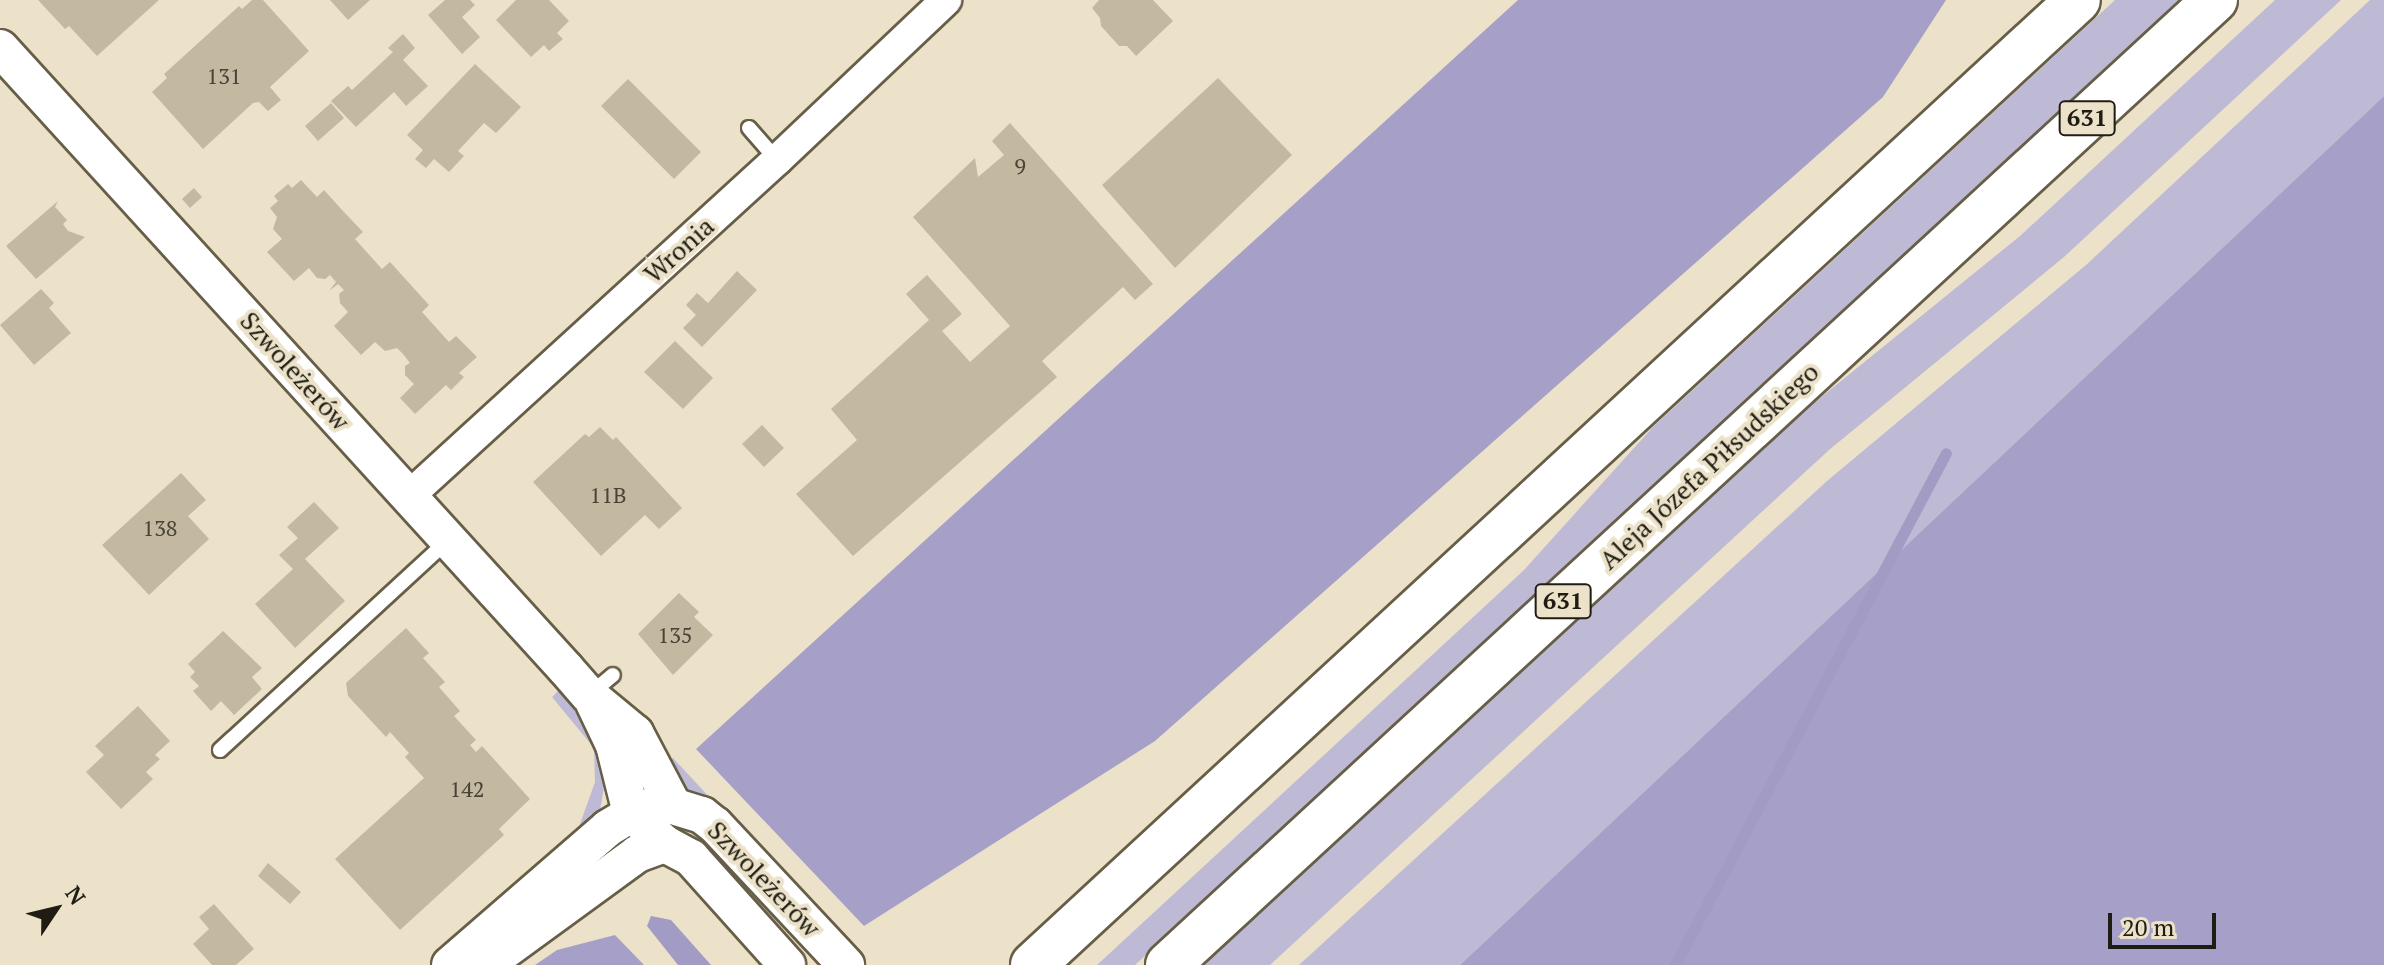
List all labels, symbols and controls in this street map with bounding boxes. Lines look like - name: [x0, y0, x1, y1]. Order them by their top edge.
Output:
- house number: 131: [206, 63, 242, 89]
- road number: 631: [2057, 98, 2117, 138]
- house number: 9: [1014, 153, 1026, 179]
- street label: Wronia: [638, 211, 720, 289]
- street label: Szwoleżerów: [234, 305, 356, 437]
- street label: Aleja Józefa Piłsudskiego: [1593, 356, 1825, 576]
- house number: 11B: [590, 482, 626, 508]
- house number: 138: [142, 515, 178, 541]
- road number: 631: [1533, 581, 1593, 621]
- house number: 135: [657, 622, 693, 648]
- house number: 142: [449, 776, 485, 802]
- street label: Szwoleżerów: [701, 815, 827, 943]
- north arrow: [16, 869, 96, 949]
- text: N: [59, 880, 93, 910]
- scale bar: [2112, 897, 2220, 947]
- text: 20 m: [2122, 911, 2174, 943]

